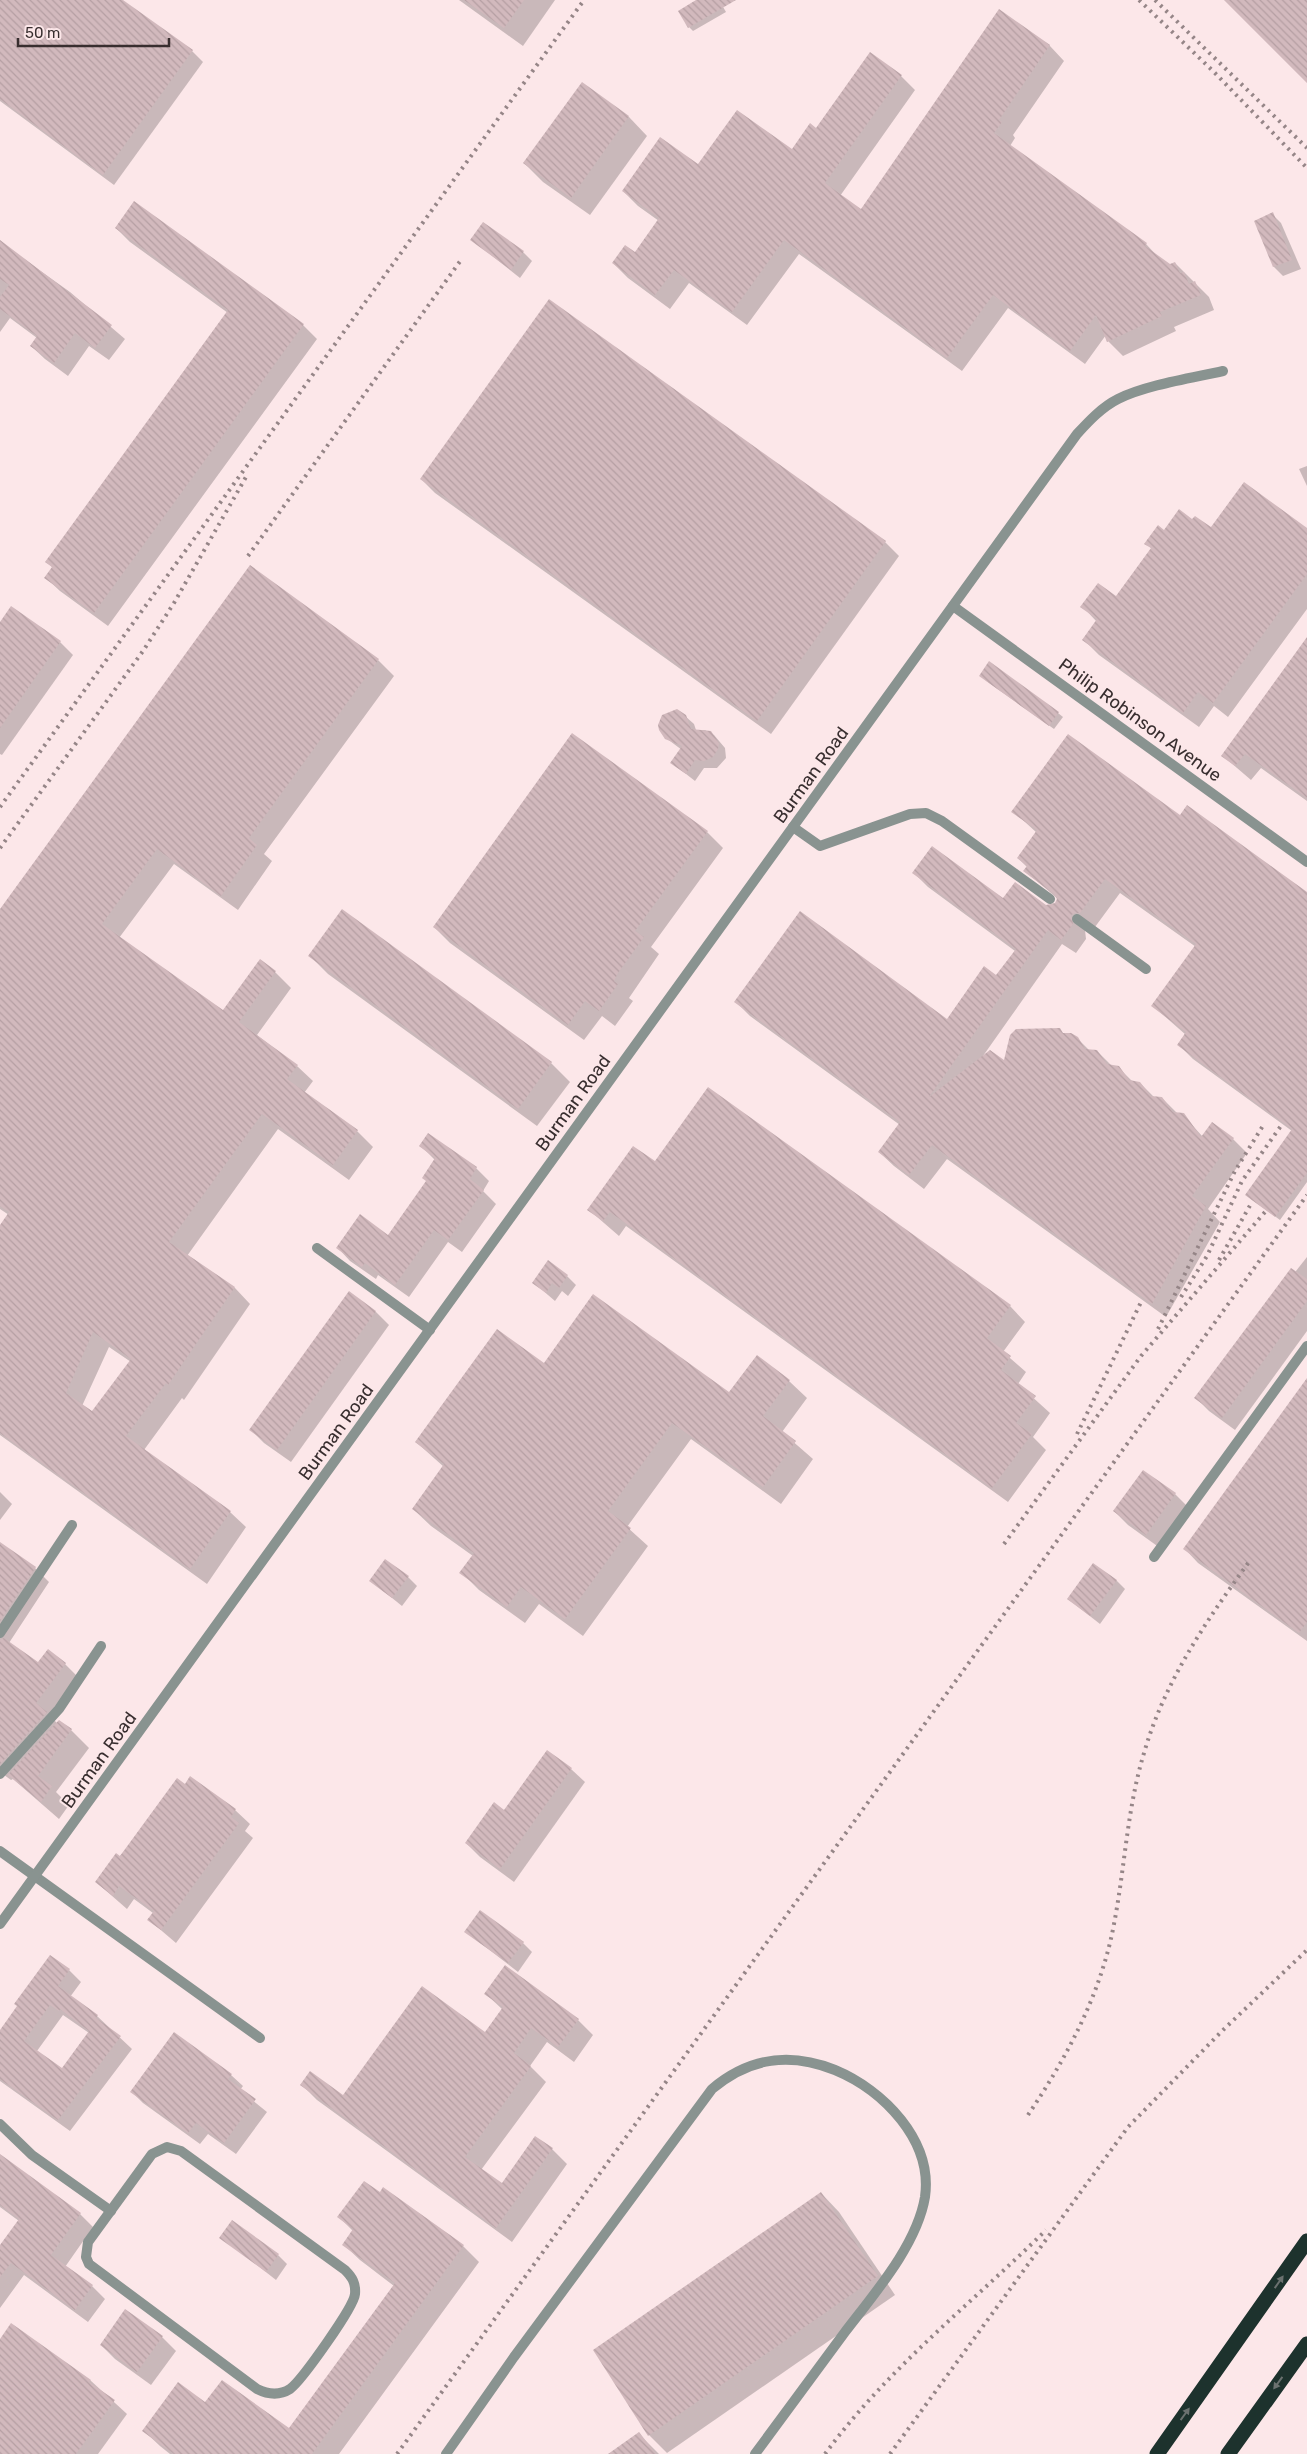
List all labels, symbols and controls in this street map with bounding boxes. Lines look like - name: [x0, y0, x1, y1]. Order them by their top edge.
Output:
- scale bar: [18, 15, 169, 47]
- text: 50 m: [25, 24, 60, 42]
- street label: Philip Robinson Avenue: [1054, 653, 1226, 787]
- street label: Burman Road: [769, 723, 853, 827]
- street label: Burman Road: [531, 1051, 615, 1155]
- street label: Burman Road: [294, 1380, 378, 1484]
- street label: Burman Road: [57, 1708, 141, 1812]
- one-way arrow: [1274, 2275, 1284, 2289]
- one-way arrow: [1273, 2376, 1283, 2390]
- one-way arrow: [1180, 2407, 1190, 2421]

